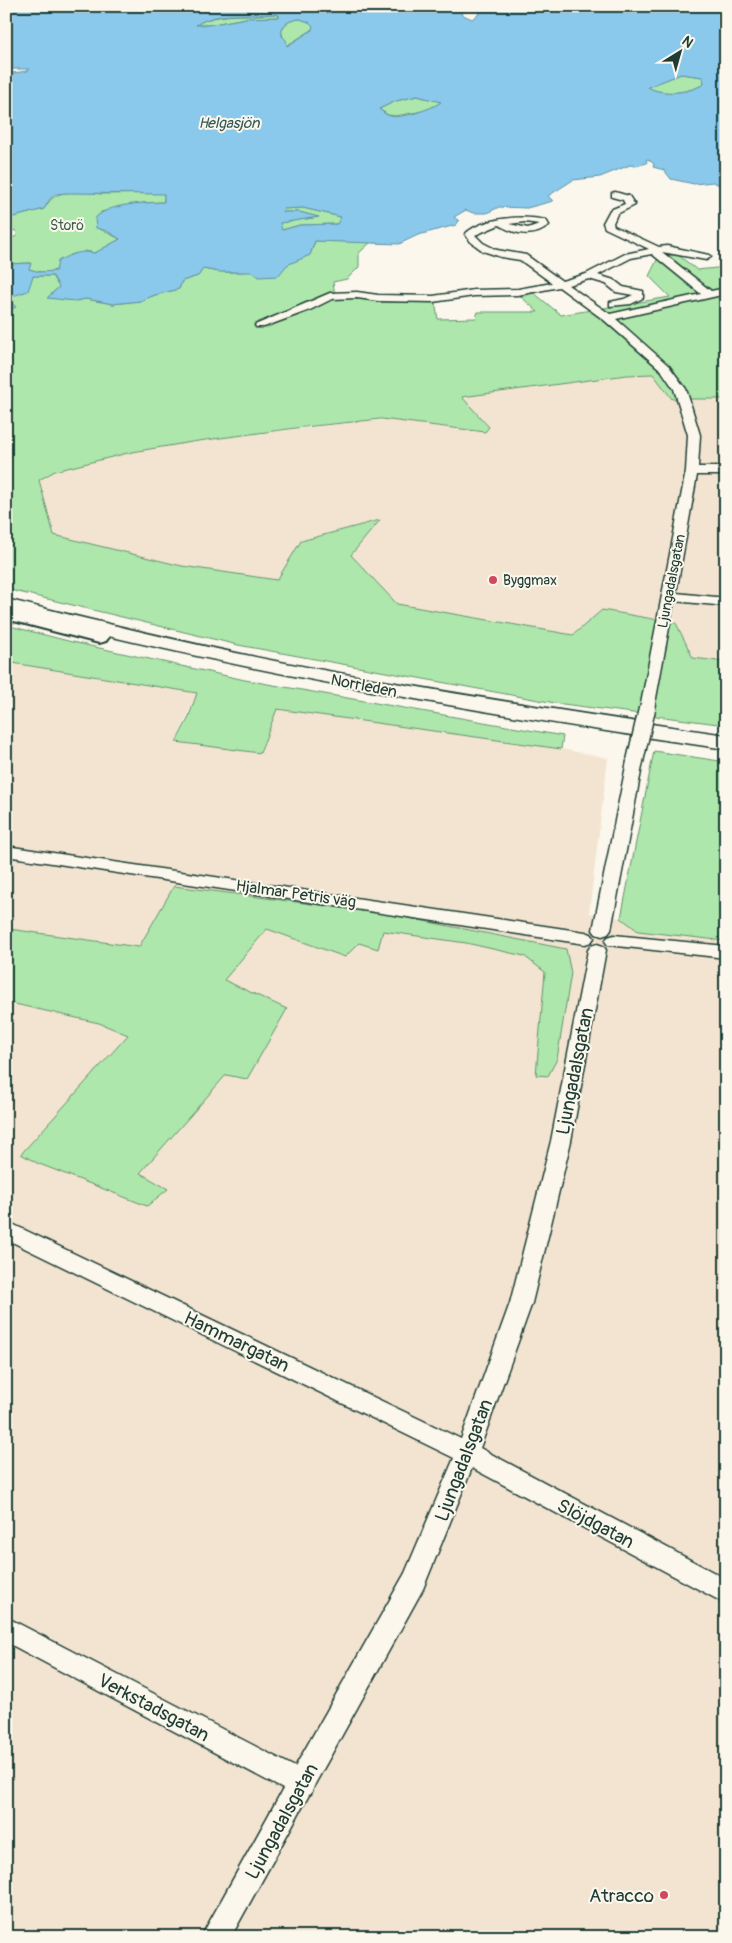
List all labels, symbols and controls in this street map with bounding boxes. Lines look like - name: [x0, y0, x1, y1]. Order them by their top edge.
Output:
- north arrow: [654, 28, 704, 78]
- text: N: [679, 32, 696, 52]
- water label: Helgasjön: [198, 114, 261, 133]
- park label: Storö: [50, 217, 84, 234]
- street label: Ljungadalsgatan: [654, 533, 689, 629]
- place label: Byggmax: [503, 572, 557, 589]
- marker: Byggmax: [487, 574, 499, 586]
- street label: Norrleden: [329, 670, 399, 702]
- street label: Hjalmar Petris väg: [235, 876, 357, 912]
- street label: Ljungadalsgatan: [551, 1006, 599, 1137]
- street label: Hammargatan: [180, 1306, 293, 1378]
- street label: Ljungadalsgatan: [430, 1396, 498, 1525]
- street label: Slöjdgatan: [553, 1494, 638, 1554]
- street label: Verkstadsgatan: [94, 1668, 213, 1747]
- street label: Ljungadalsgatan: [240, 1759, 324, 1884]
- place label: Atracco: [589, 1884, 654, 1908]
- marker: Atracco: [658, 1889, 670, 1901]

